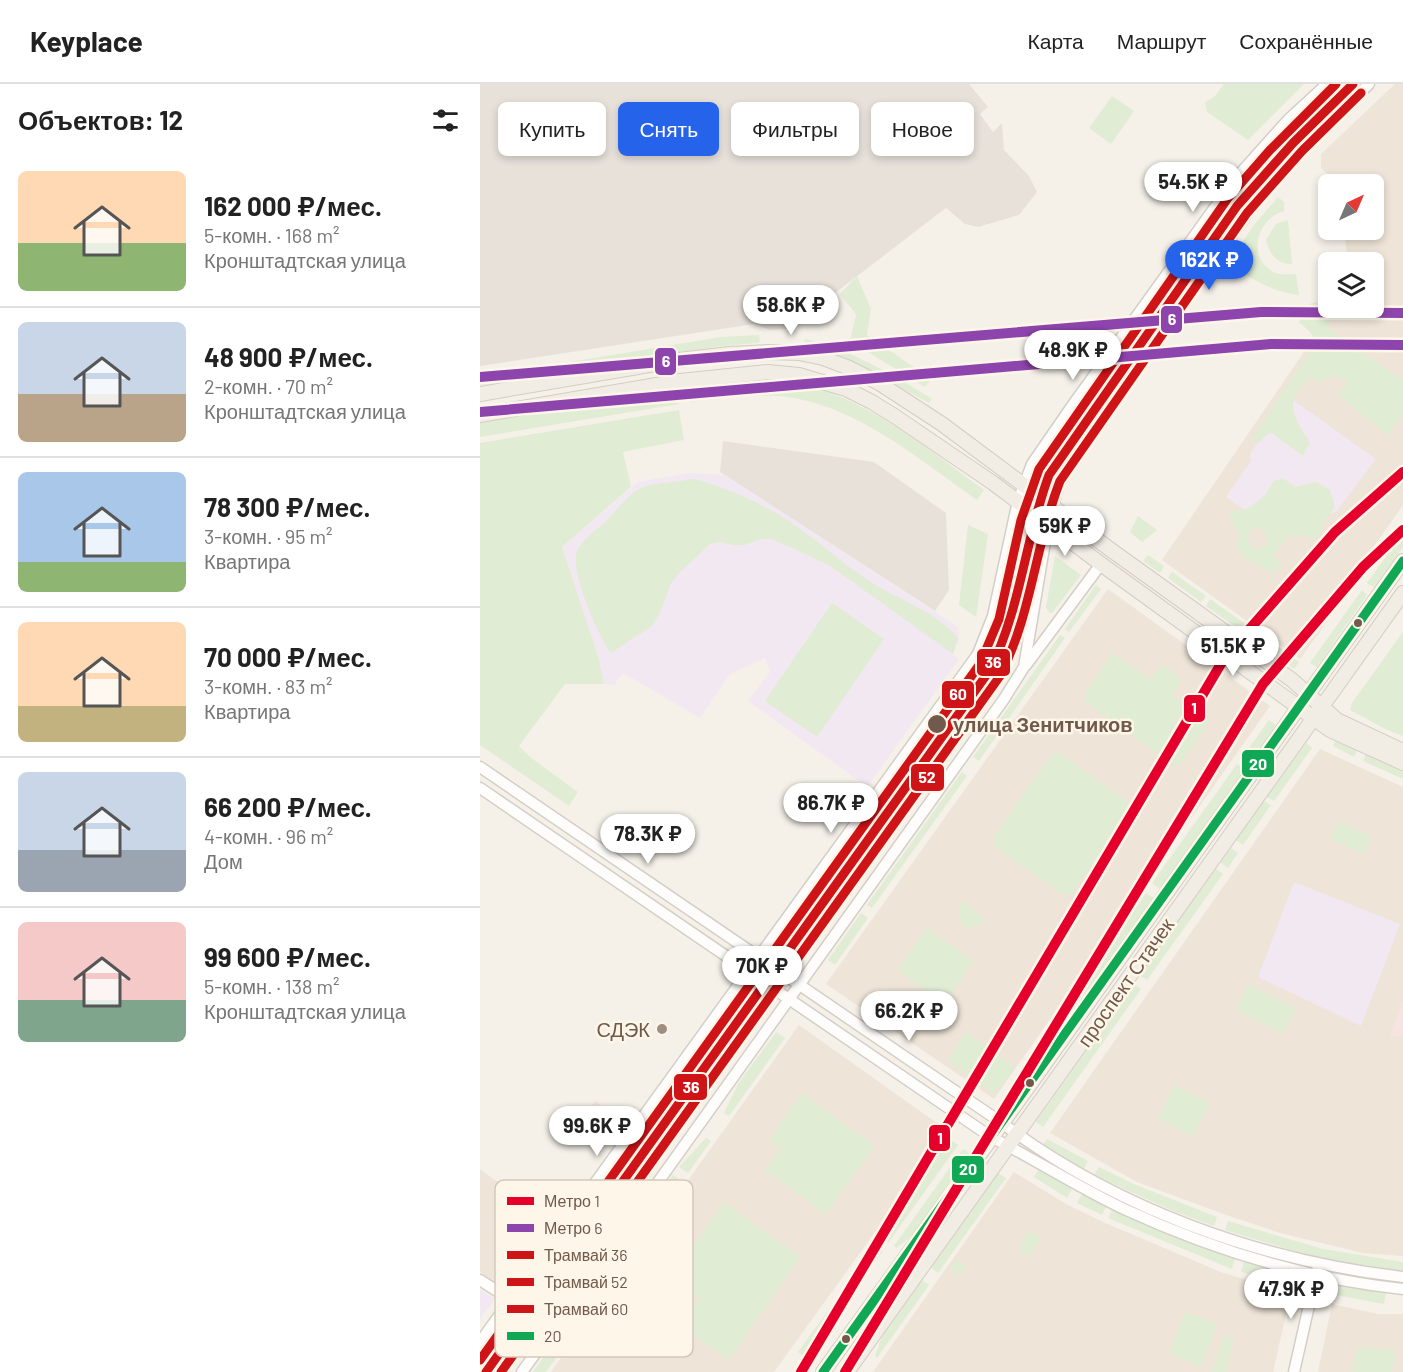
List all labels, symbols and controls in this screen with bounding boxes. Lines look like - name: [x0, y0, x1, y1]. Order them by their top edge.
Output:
- text: Keyplace: [30, 24, 143, 58]
- text: Карта: [1028, 28, 1084, 53]
- text: Маршрут: [1117, 28, 1206, 53]
- text: Сохранённые: [1239, 28, 1373, 53]
- chip: Купить: [498, 102, 606, 156]
- chip: Снять: [618, 102, 719, 156]
- chip: Фильтры: [731, 102, 859, 156]
- chip: Новое: [871, 102, 974, 156]
- text: Объектов: 12: [18, 104, 183, 135]
- icon: filters: [429, 104, 462, 137]
- pin: 54.5K ₽: [1138, 162, 1248, 213]
- text: 54.5K ₽: [1158, 169, 1228, 193]
- north arrow: [1318, 174, 1384, 240]
- map controls: [1318, 174, 1384, 318]
- text: 162 000 ₽/мес.: [204, 190, 382, 221]
- icon: home: [66, 195, 138, 267]
- text: 5-комн. · 168 m²: [204, 223, 340, 247]
- pin: 162K ₽: [1160, 240, 1258, 291]
- text: 162K ₽: [1179, 247, 1239, 271]
- text: Кронштадтская улица: [204, 248, 406, 272]
- button: layers: [1318, 252, 1384, 318]
- pin: 58.6K ₽: [736, 285, 846, 336]
- text: 58.6K ₽: [757, 292, 825, 316]
- line badge: 6: [1160, 305, 1183, 334]
- text: 6: [1168, 309, 1177, 328]
- pin: 48.9K ₽: [1018, 330, 1128, 381]
- text: 48.9K ₽: [1038, 337, 1108, 361]
- text: 48 900 ₽/мес.: [204, 341, 373, 372]
- icon: home: [66, 346, 138, 418]
- line badge: 6: [654, 347, 677, 376]
- text: 6: [662, 351, 671, 370]
- text: 2-комн. · 70 m²: [204, 374, 333, 398]
- text: Кронштадтская улица: [204, 399, 406, 423]
- text: 78 300 ₽/мес.: [204, 491, 370, 522]
- icon: home: [66, 496, 138, 568]
- pin: 59K ₽: [1023, 506, 1107, 557]
- text: 59K ₽: [1039, 513, 1091, 537]
- text: 3-комн. · 95 m²: [204, 524, 333, 548]
- text: Квартира: [204, 549, 290, 573]
- unlabelled marker: [1352, 617, 1364, 629]
- pin: 51.5K ₽: [1178, 626, 1288, 677]
- text: 51.5K ₽: [1201, 633, 1265, 657]
- text: 70 000 ₽/мес.: [204, 641, 372, 672]
- icon: home: [66, 646, 138, 718]
- line badge: 36: [976, 648, 1011, 677]
- text: 36: [984, 652, 1002, 671]
- text: 3-комн. · 83 m²: [204, 674, 333, 698]
- line badge: 60: [941, 680, 975, 709]
- text: 60: [949, 684, 967, 703]
- line badge: 1: [1183, 694, 1206, 723]
- text: 1: [1191, 698, 1197, 717]
- text: Квартира: [204, 699, 290, 723]
- place label: улица Зенитчиков: [953, 712, 1133, 736]
- marker: улица Зенитчиков: [926, 713, 948, 735]
- line badge: 20: [1241, 749, 1275, 778]
- text: 20: [1249, 754, 1267, 773]
- line badge: 52: [910, 763, 945, 792]
- text: 52: [918, 767, 936, 786]
- pin: 86.7K ₽: [776, 783, 886, 834]
- text: 86.7K ₽: [797, 790, 865, 814]
- text: 66 200 ₽/мес.: [204, 791, 372, 822]
- icon: home: [66, 796, 138, 868]
- pin: 78.3K ₽: [593, 814, 703, 865]
- text: 78.3K ₽: [614, 821, 682, 845]
- text: 4-комн. · 96 m²: [204, 824, 333, 848]
- text: Дом: [204, 849, 243, 873]
- street label: проспект Стачек: [1072, 913, 1178, 1051]
- text: 99 600 ₽/мес.: [204, 941, 371, 972]
- icon: home: [66, 946, 138, 1018]
- pin: 70K ₽: [720, 946, 804, 997]
- text: 70K ₽: [736, 953, 788, 977]
- text: 5-комн. · 138 m²: [204, 974, 340, 998]
- pin: 66.2K ₽: [854, 991, 964, 1042]
- text: 66.2K ₽: [875, 998, 943, 1022]
- text: Кронштадтская улица: [204, 999, 406, 1023]
- place label: СДЭК: [596, 1017, 650, 1041]
- marker: СДЭК: [655, 1022, 669, 1036]
- line badge: 36: [673, 1073, 708, 1101]
- text: 36: [682, 1077, 700, 1096]
- unlabelled marker: [1024, 1077, 1036, 1089]
- pin: 99.6K ₽: [542, 1106, 652, 1157]
- text: 99.6K ₽: [563, 1113, 631, 1137]
- line badge: 1: [928, 1124, 951, 1152]
- text: 1: [937, 1128, 943, 1147]
- line badge: 20: [951, 1155, 985, 1184]
- text: 20: [959, 1159, 977, 1178]
- legend: [495, 1180, 693, 1357]
- text: Метро 1: [544, 1191, 600, 1210]
- text: Метро 6: [544, 1218, 602, 1237]
- text: Трамвай 36: [544, 1245, 628, 1264]
- pin: 47.9K ₽: [1236, 1269, 1346, 1320]
- text: Трамвай 52: [544, 1272, 628, 1291]
- text: 47.9K ₽: [1258, 1276, 1324, 1300]
- text: Трамвай 60: [544, 1299, 628, 1318]
- text: 20: [544, 1326, 562, 1345]
- unlabelled marker: [840, 1333, 852, 1345]

